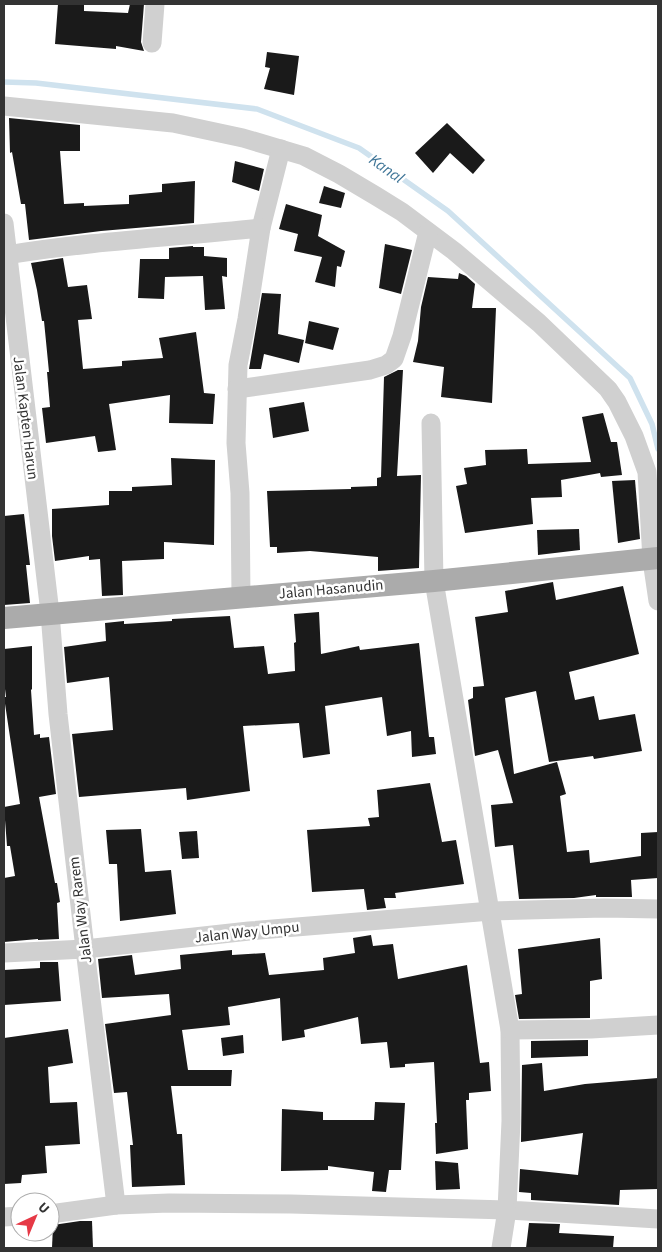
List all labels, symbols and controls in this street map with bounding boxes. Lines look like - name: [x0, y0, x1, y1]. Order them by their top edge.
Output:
- water label: Kanal: [364, 149, 408, 189]
- street label: Jalan Kapten Harun: [8, 355, 43, 481]
- street label: Jalan Hasanudin: [278, 574, 384, 605]
- street label: Jalan Way Rarem: [64, 855, 97, 965]
- street label: Jalan Way Umpu: [194, 917, 300, 948]
- north arrow: [10, 1192, 60, 1242]
- text: U: [33, 1198, 54, 1219]

